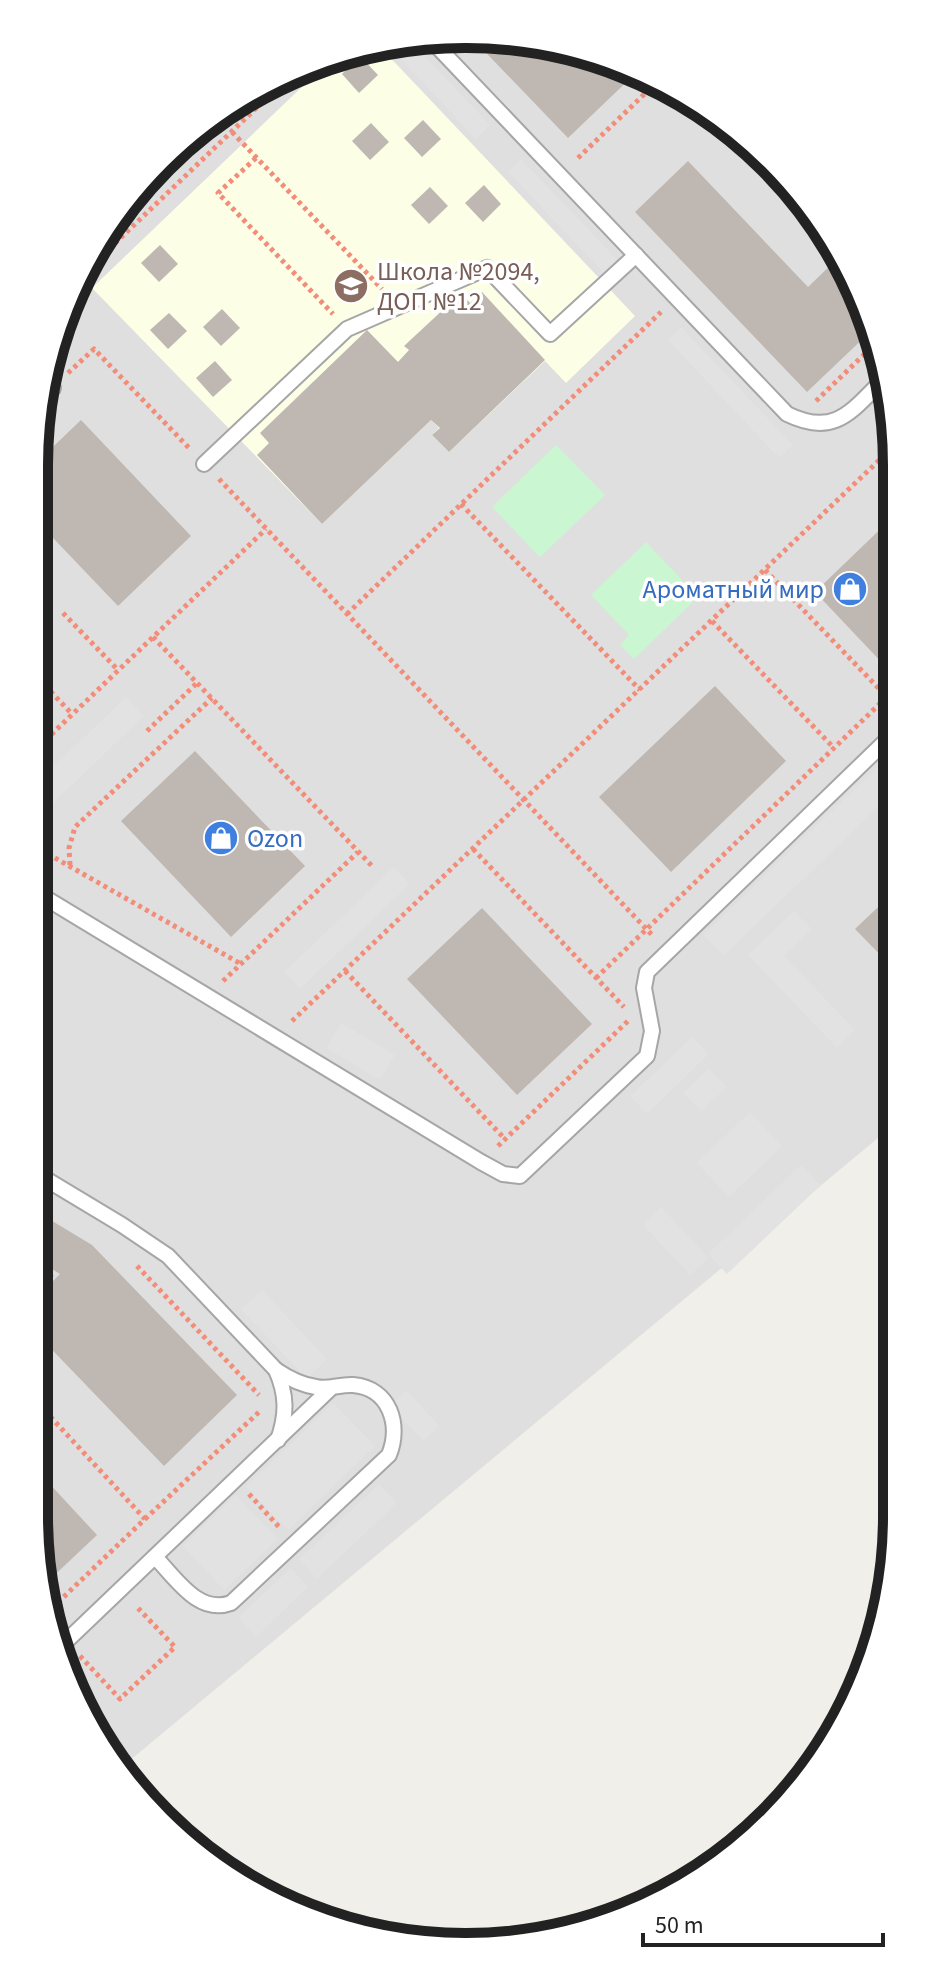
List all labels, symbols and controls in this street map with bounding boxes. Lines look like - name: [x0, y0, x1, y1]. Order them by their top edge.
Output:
- place label: Школа №2094, ДОП №12: [377, 253, 540, 320]
- school or university icon: Школа №2094, ДОП №12: [332, 267, 370, 305]
- shop icon: Ароматный мир: [831, 570, 869, 608]
- place label: Ароматный мир: [643, 571, 824, 608]
- shop icon: Ozon: [202, 819, 240, 857]
- place label: Ozon: [247, 820, 303, 857]
- scale bar: [643, 1897, 883, 1947]
- text: 50 m: [655, 1908, 704, 1943]

